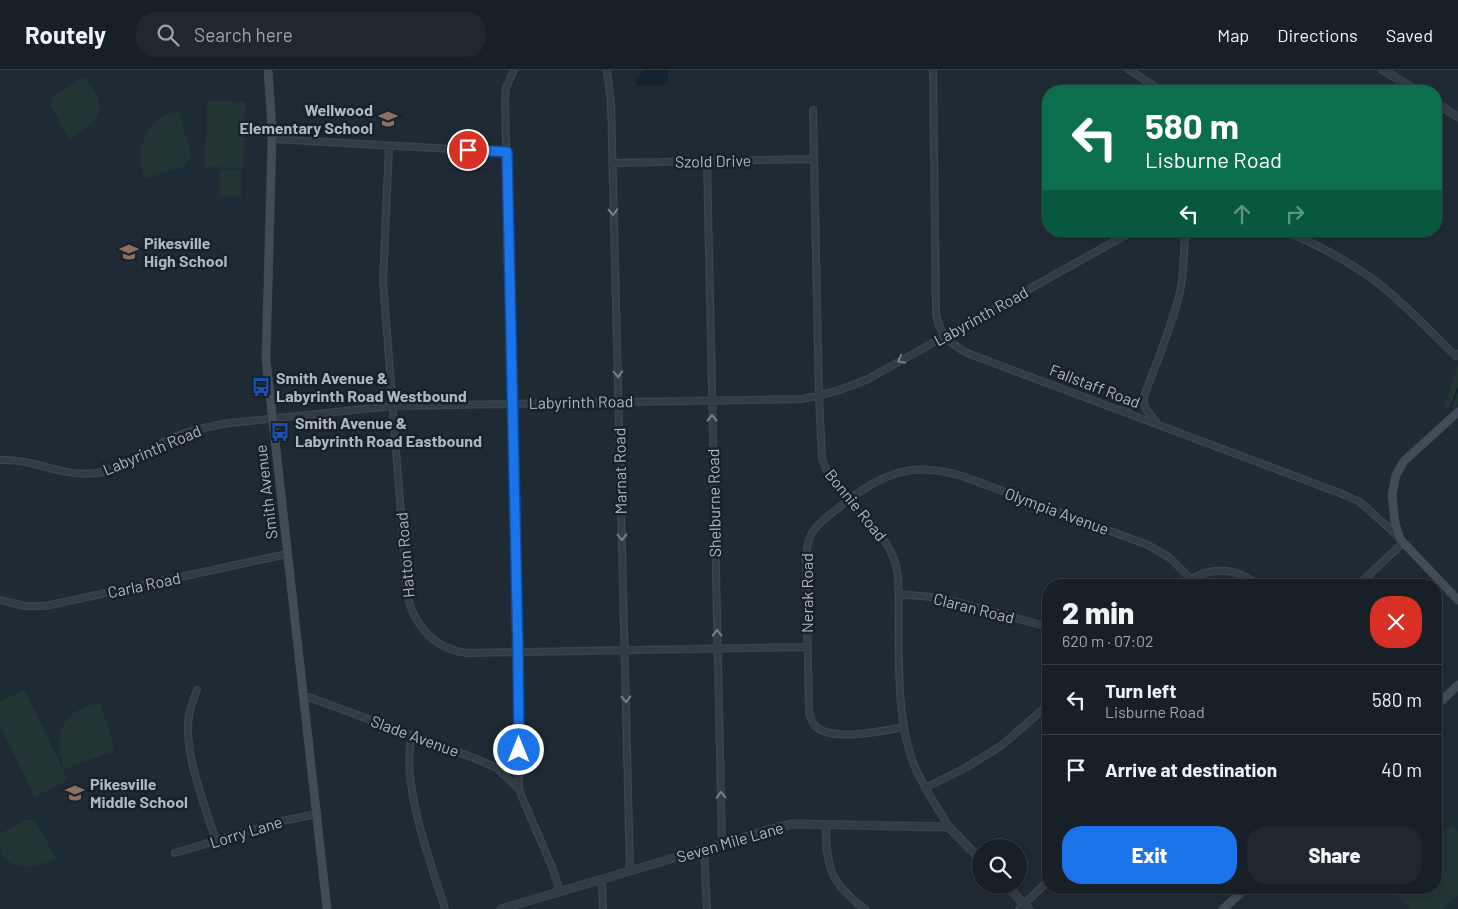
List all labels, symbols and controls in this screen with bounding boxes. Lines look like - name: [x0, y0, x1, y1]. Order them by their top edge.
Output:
- search box: [136, 12, 486, 57]
- text: Routely: [25, 20, 106, 49]
- icon: search: [154, 21, 182, 49]
- text: Search here: [194, 23, 293, 46]
- text: Map: [1217, 24, 1249, 46]
- text: Directions: [1277, 24, 1358, 46]
- text: Saved: [1386, 24, 1433, 46]
- place label: Wellwood Elementary School: [240, 100, 373, 137]
- text: 580 m: [1145, 104, 1239, 146]
- icon: left: [1062, 105, 1127, 170]
- school or university icon: Wellwood Elementary School: [377, 108, 399, 130]
- pin: [447, 129, 489, 171]
- icon: arrive: [454, 136, 482, 164]
- text: Lisburne Road: [1145, 146, 1282, 172]
- street label: Szold Drive: [675, 150, 751, 171]
- icon: left: [1175, 200, 1203, 228]
- icon: ahead: [1228, 200, 1256, 228]
- icon: right: [1281, 200, 1309, 228]
- one-way arrow: [608, 208, 619, 216]
- place label: Pikesville High School: [144, 233, 228, 270]
- school or university icon: Pikesville High School: [118, 241, 140, 263]
- street label: Labyrinth Road: [930, 282, 1031, 349]
- one-way arrow: [898, 354, 907, 364]
- street label: Fallstaff Road: [1047, 360, 1143, 412]
- place label: Smith Avenue & Labyrinth Road Westbound: [276, 368, 467, 405]
- one-way arrow: [613, 371, 623, 379]
- bus stop icon: Smith Avenue & Labyrinth Road Westbound: [250, 376, 272, 398]
- street label: Labyrinth Road: [528, 391, 634, 412]
- place label: Smith Avenue & Labyrinth Road Eastbound: [295, 413, 482, 450]
- one-way arrow: [706, 414, 717, 422]
- street label: Labyrinth Road: [100, 420, 204, 479]
- bus stop icon: Smith Avenue & Labyrinth Road Eastbound: [269, 421, 291, 443]
- street label: Marnat Road: [609, 428, 630, 514]
- street label: Smith Avenue: [250, 444, 281, 540]
- street label: Shelburne Road: [703, 448, 724, 558]
- street label: Bonnie Road: [822, 465, 891, 545]
- street label: Olympia Avenue: [1003, 483, 1112, 538]
- street label: Hatton Road: [391, 511, 418, 599]
- one-way arrow: [617, 534, 627, 541]
- street label: Nerak Road: [797, 553, 816, 633]
- street label: Carla Road: [106, 568, 182, 602]
- street label: Claran Road: [932, 588, 1017, 627]
- text: 2 min: [1062, 594, 1134, 630]
- button: close: [1370, 596, 1422, 648]
- one-way arrow: [711, 629, 722, 637]
- text: 620 m · 07:02: [1062, 631, 1154, 650]
- text: Turn left: [1105, 679, 1176, 702]
- icon: left: [1062, 686, 1090, 714]
- text: 580 m: [1372, 688, 1422, 711]
- one-way arrow: [621, 696, 631, 704]
- text: Lisburne Road: [1105, 702, 1205, 721]
- street label: Slade Avenue: [368, 711, 462, 760]
- position arrow: [492, 723, 544, 775]
- icon: arrive: [1062, 756, 1090, 784]
- text: Arrive at destination: [1105, 758, 1277, 781]
- text: 40 m: [1381, 758, 1422, 781]
- place label: Pikesville Middle School: [90, 774, 188, 811]
- school or university icon: Pikesville Middle School: [64, 782, 86, 804]
- one-way arrow: [716, 791, 726, 798]
- street label: Lorry Lane: [207, 812, 284, 852]
- street label: Seven Mile Lane: [674, 817, 786, 866]
- button: Exit: [1062, 826, 1237, 884]
- button: Share: [1247, 826, 1422, 884]
- map controls: [972, 839, 1027, 894]
- button: search: [972, 839, 1027, 894]

